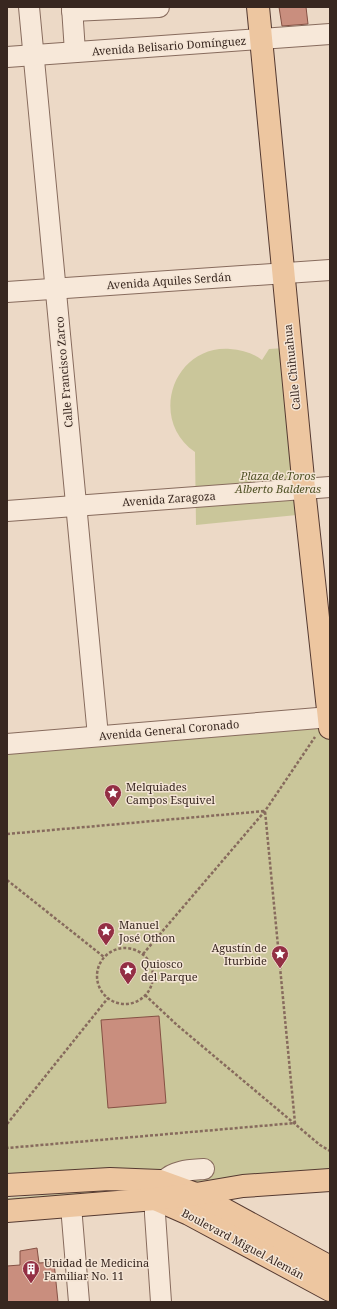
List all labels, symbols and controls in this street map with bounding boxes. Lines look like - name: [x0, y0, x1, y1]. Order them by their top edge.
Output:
- street label: Avenida Belisario Domínguez: [91, 33, 247, 58]
- street label: Avenida Aquiles Serdán: [106, 269, 232, 292]
- street label: Calle Francisco Zarco: [51, 316, 76, 428]
- street label: Calle Chihuahua: [280, 323, 303, 411]
- park label: Plaza de Toros Alberto Balderas: [234, 468, 321, 496]
- street label: Avenida Zaragoza: [122, 488, 216, 509]
- street label: Avenida General Coronado: [98, 716, 240, 743]
- place label: Melquiades Campos Esquivel: [126, 779, 216, 807]
- place icon: Melquiades Campos Esquivel: [103, 783, 123, 808]
- place label: Manuel José Othon: [118, 917, 175, 945]
- place icon: Manuel José Othon: [96, 921, 116, 946]
- place label: Agustín de Iturbide: [212, 940, 267, 968]
- place icon: Agustín de Iturbide: [270, 944, 290, 969]
- place label: Quiosco del Parque: [141, 956, 198, 984]
- place icon: Quiosco del Parque: [118, 960, 138, 985]
- street label: Boulevard Miguel Alemán: [179, 1205, 307, 1282]
- place label: Unidad de Medicina Familiar No. 11: [44, 1255, 149, 1283]
- building icon: Unidad de Medicina Familiar No. 11: [21, 1259, 41, 1284]

